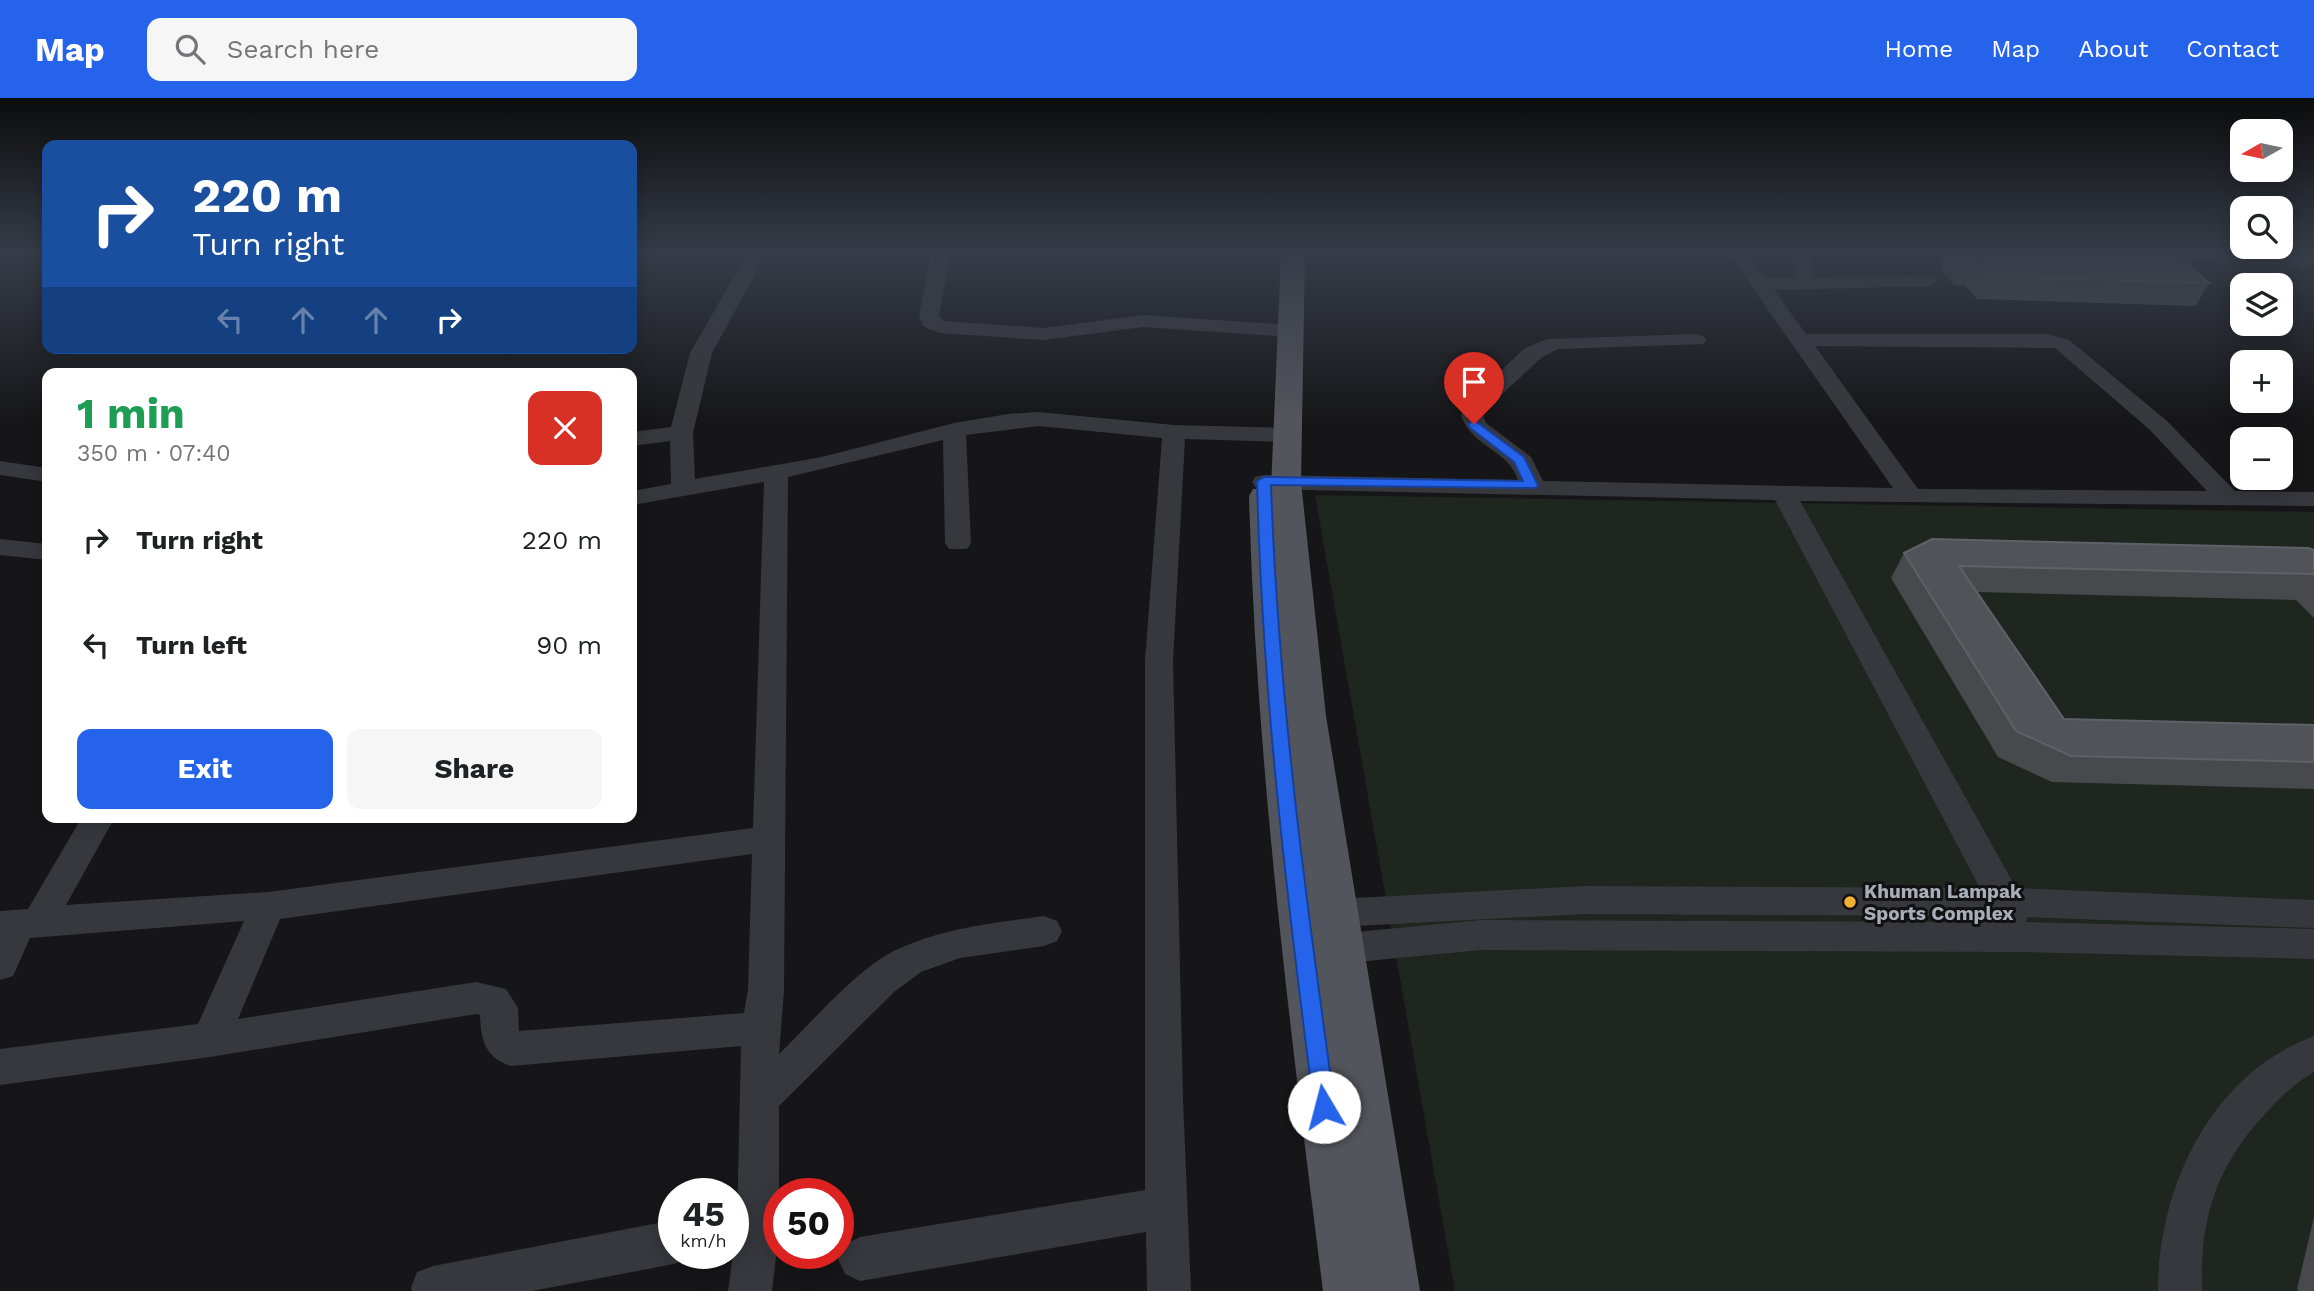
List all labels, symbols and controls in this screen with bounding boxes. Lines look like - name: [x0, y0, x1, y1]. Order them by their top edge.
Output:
- search box: [147, 18, 637, 81]
- text: Map: [35, 30, 105, 69]
- icon: search: [171, 30, 209, 68]
- text: Search here: [227, 34, 379, 64]
- text: Home: [1885, 35, 1953, 63]
- text: Map: [1991, 35, 2040, 63]
- text: About: [2078, 35, 2148, 63]
- text: Contact: [2186, 35, 2279, 63]
- north arrow: [2230, 119, 2292, 182]
- map controls: [2230, 119, 2293, 490]
- text: 220 m: [192, 166, 342, 224]
- icon: right: [77, 168, 168, 259]
- button: search: [2230, 196, 2293, 259]
- text: Turn right: [192, 225, 344, 263]
- button: layers: [2230, 273, 2293, 336]
- icon: left: [211, 301, 249, 339]
- icon: ahead: [284, 301, 322, 339]
- icon: ahead: [357, 301, 395, 339]
- icon: right: [430, 301, 468, 339]
- button: +: [2230, 350, 2293, 413]
- pin: [1444, 352, 1504, 424]
- icon: arrive: [1455, 363, 1493, 401]
- text: 1 min: [77, 389, 185, 438]
- button: close: [528, 391, 602, 465]
- button: −: [2230, 427, 2293, 490]
- text: 350 m · 07:40: [77, 440, 231, 467]
- icon: right: [77, 521, 115, 559]
- text: Turn right: [136, 525, 263, 555]
- text: 220 m: [522, 525, 602, 555]
- icon: left: [77, 626, 115, 664]
- text: Turn left: [136, 630, 247, 660]
- text: 90 m: [536, 630, 602, 660]
- button: Exit: [77, 729, 333, 809]
- button: Share: [347, 729, 602, 809]
- place label: Khuman Lampak Sports Complex: [1864, 880, 2022, 925]
- marker: Khuman Lampak Sports Complex: [1842, 894, 1858, 910]
- position arrow: [1287, 1070, 1361, 1144]
- speed limit sign: 50: [763, 1178, 854, 1269]
- text: 45: [682, 1193, 725, 1235]
- text: km/h: [680, 1230, 727, 1251]

